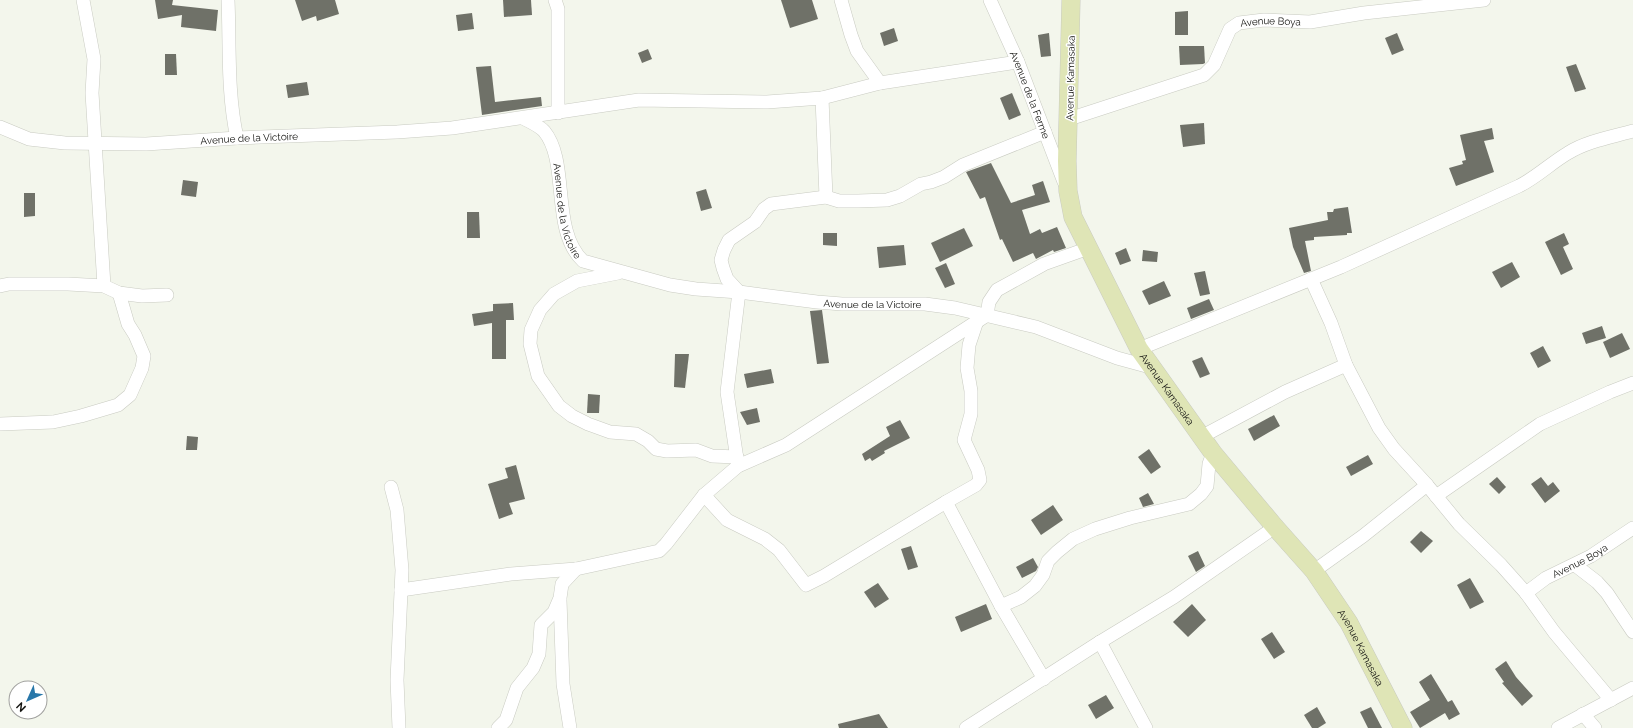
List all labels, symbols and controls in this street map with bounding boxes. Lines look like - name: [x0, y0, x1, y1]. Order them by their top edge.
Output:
- street label: Avenue Boya: [1240, 15, 1301, 29]
- street label: Avenue Kamasaka: [1064, 35, 1077, 121]
- street label: Avenue de la Ferme: [1008, 49, 1052, 140]
- street label: Avenue de la Victoire: [200, 131, 298, 146]
- street label: Avenue de la Victoire: [551, 162, 583, 261]
- street label: Avenue de la Victoire: [823, 298, 922, 310]
- street label: Avenue Kamasaka: [1138, 351, 1196, 427]
- street label: Avenue Boya: [1551, 542, 1610, 580]
- street label: Avenue Kamasaka: [1335, 607, 1385, 688]
- north arrow: [8, 680, 48, 720]
- text: N: [14, 699, 29, 714]

